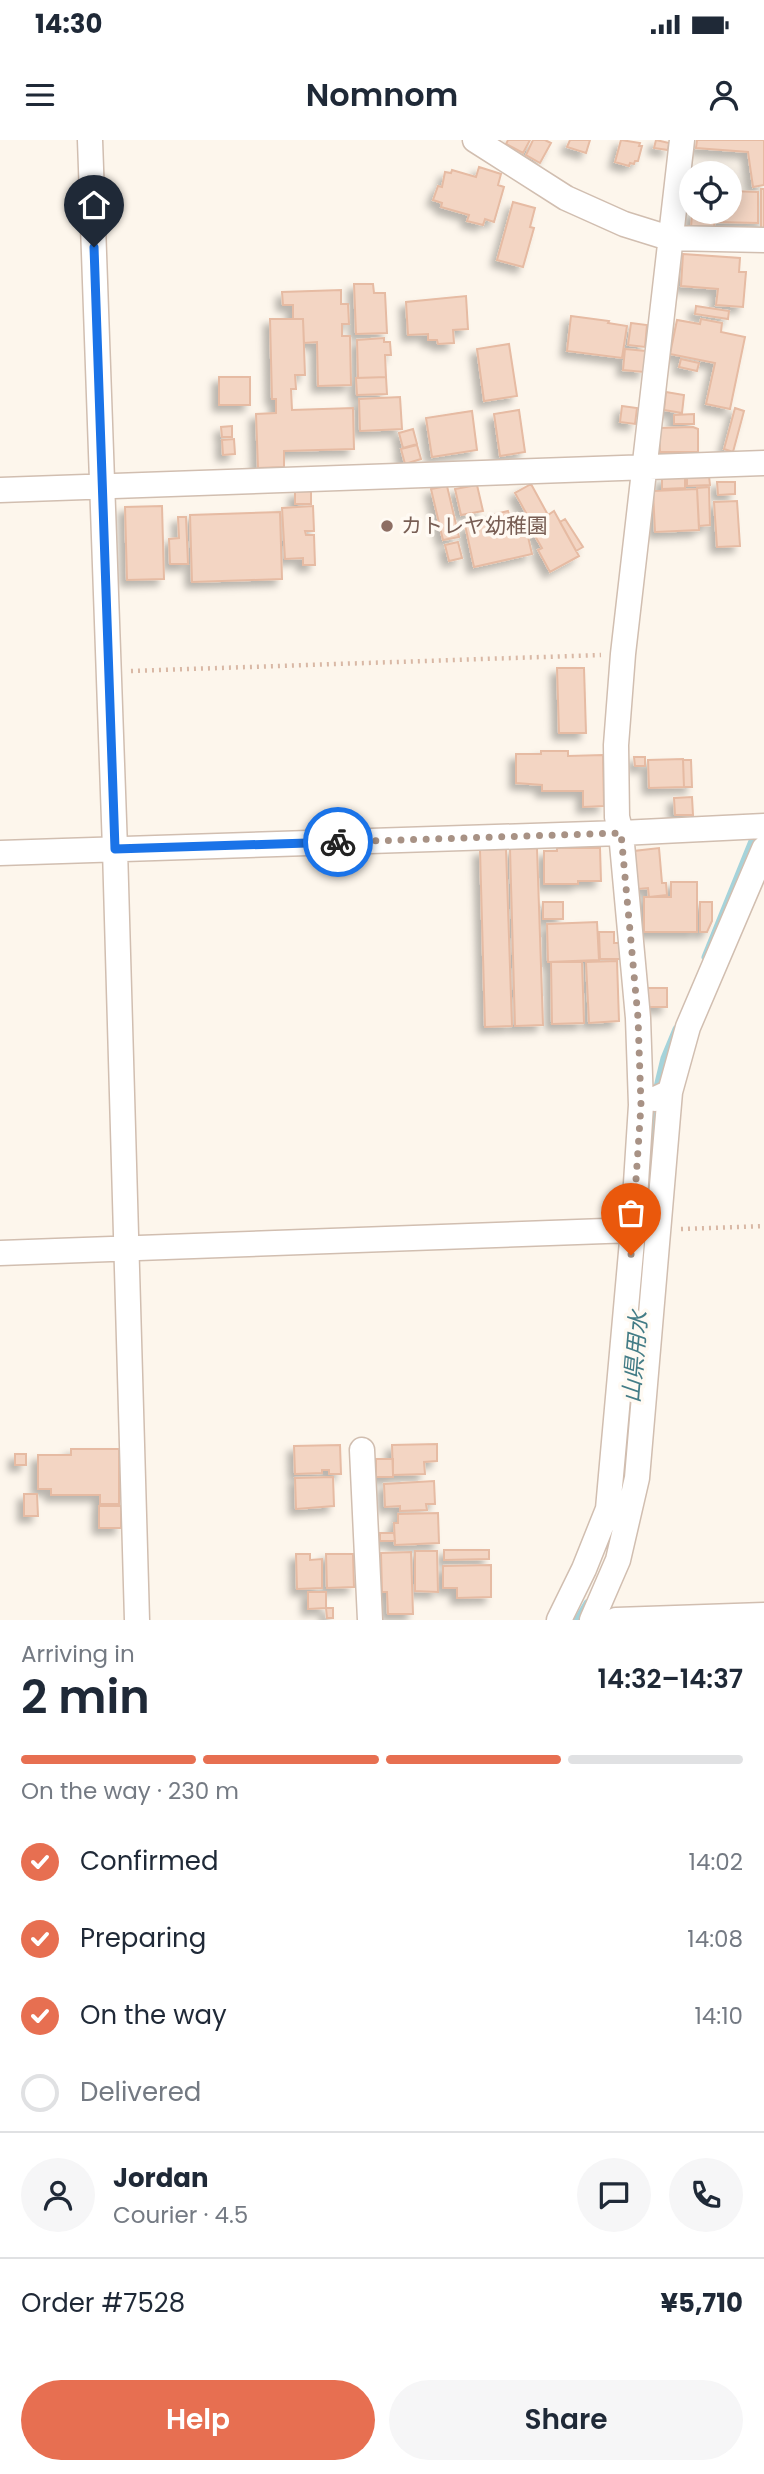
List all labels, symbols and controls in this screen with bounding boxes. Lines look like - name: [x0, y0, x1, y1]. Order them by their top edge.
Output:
- text: 14:30: [35, 6, 102, 42]
- text: Nomnom: [306, 72, 458, 117]
- icon: menu: [21, 76, 59, 114]
- icon: person: [705, 76, 743, 114]
- map controls: [679, 161, 742, 224]
- button: locate: [679, 161, 742, 224]
- pin: [64, 175, 124, 247]
- icon: home: [75, 186, 113, 224]
- place label: カトレヤ幼稚園: [401, 511, 548, 540]
- marker: カトレヤ幼稚園: [379, 518, 395, 534]
- courier: [303, 807, 373, 877]
- icon: bike: [319, 823, 357, 861]
- pin: [601, 1183, 661, 1255]
- icon: bag: [612, 1194, 650, 1232]
- water label: 山県用水: [615, 1307, 655, 1404]
- text: Arriving in: [21, 1638, 135, 1670]
- text: 14:32–14:37: [598, 1661, 743, 1697]
- text: 2 min: [21, 1665, 150, 1729]
- text: On the way · 230 m: [21, 1775, 239, 1807]
- icon: check: [21, 1843, 59, 1881]
- text: Confirmed: [80, 1843, 218, 1879]
- text: 14:02: [689, 1846, 743, 1878]
- icon: check: [21, 1920, 59, 1958]
- text: Preparing: [80, 1920, 206, 1956]
- text: 14:08: [687, 1923, 743, 1955]
- icon: check: [21, 1997, 59, 2035]
- text: On the way: [80, 1997, 227, 2033]
- text: 14:10: [694, 2000, 743, 2032]
- text: Delivered: [80, 2074, 201, 2110]
- button: person: [21, 2158, 95, 2232]
- button: chat: [577, 2158, 651, 2232]
- button: phone: [669, 2158, 743, 2232]
- text: Jordan: [113, 2160, 209, 2196]
- text: Courier · 4.5: [113, 2199, 248, 2231]
- text: Order #7528: [21, 2285, 185, 2321]
- text: ¥5,710: [661, 2285, 743, 2321]
- button: Help: [21, 2380, 375, 2460]
- button: Share: [389, 2380, 743, 2460]

